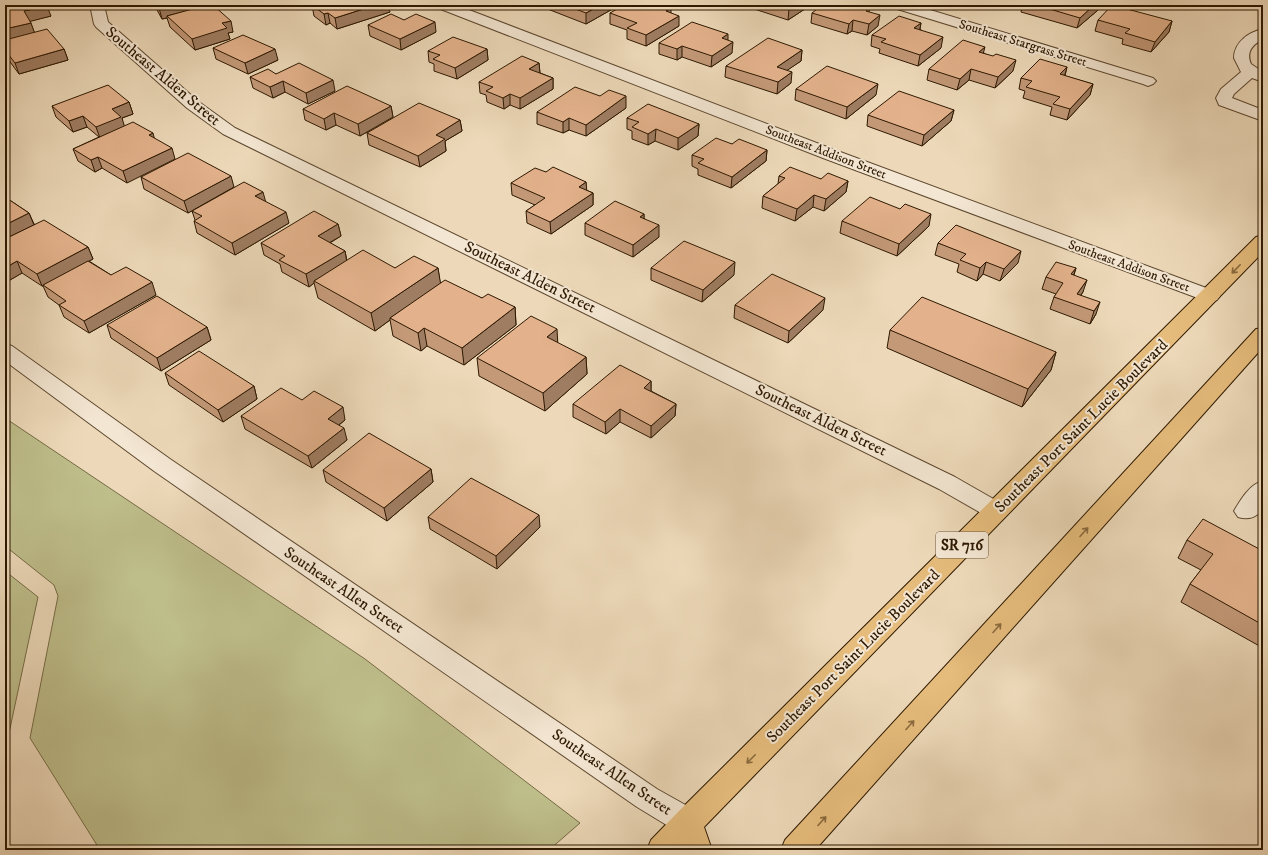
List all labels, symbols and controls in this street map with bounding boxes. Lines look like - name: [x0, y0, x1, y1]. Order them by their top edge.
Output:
- street label: Southeast Stargrass Street: [957, 16, 1089, 70]
- street label: Southeast Alden Street: [101, 22, 225, 130]
- street label: Southeast Addison Street: [763, 122, 889, 182]
- street label: Southeast Alden Street: [461, 236, 599, 318]
- street label: Southeast Addison Street: [1066, 237, 1192, 295]
- one-way arrow: [1231, 264, 1241, 274]
- street label: Southeast Port Saint Lucie Boulevard: [990, 335, 1172, 517]
- street label: Southeast Alden Street: [752, 379, 890, 461]
- one-way arrow: [1079, 527, 1089, 537]
- road number: SR 716: [936, 532, 988, 558]
- street label: Southeast Allen Street: [280, 542, 408, 638]
- street label: Southeast Port Saint Lucie Boulevard: [762, 565, 944, 747]
- one-way arrow: [992, 623, 1001, 633]
- one-way arrow: [905, 719, 914, 730]
- street label: Southeast Allen Street: [548, 724, 676, 820]
- one-way arrow: [746, 754, 756, 764]
- one-way arrow: [818, 816, 827, 826]

